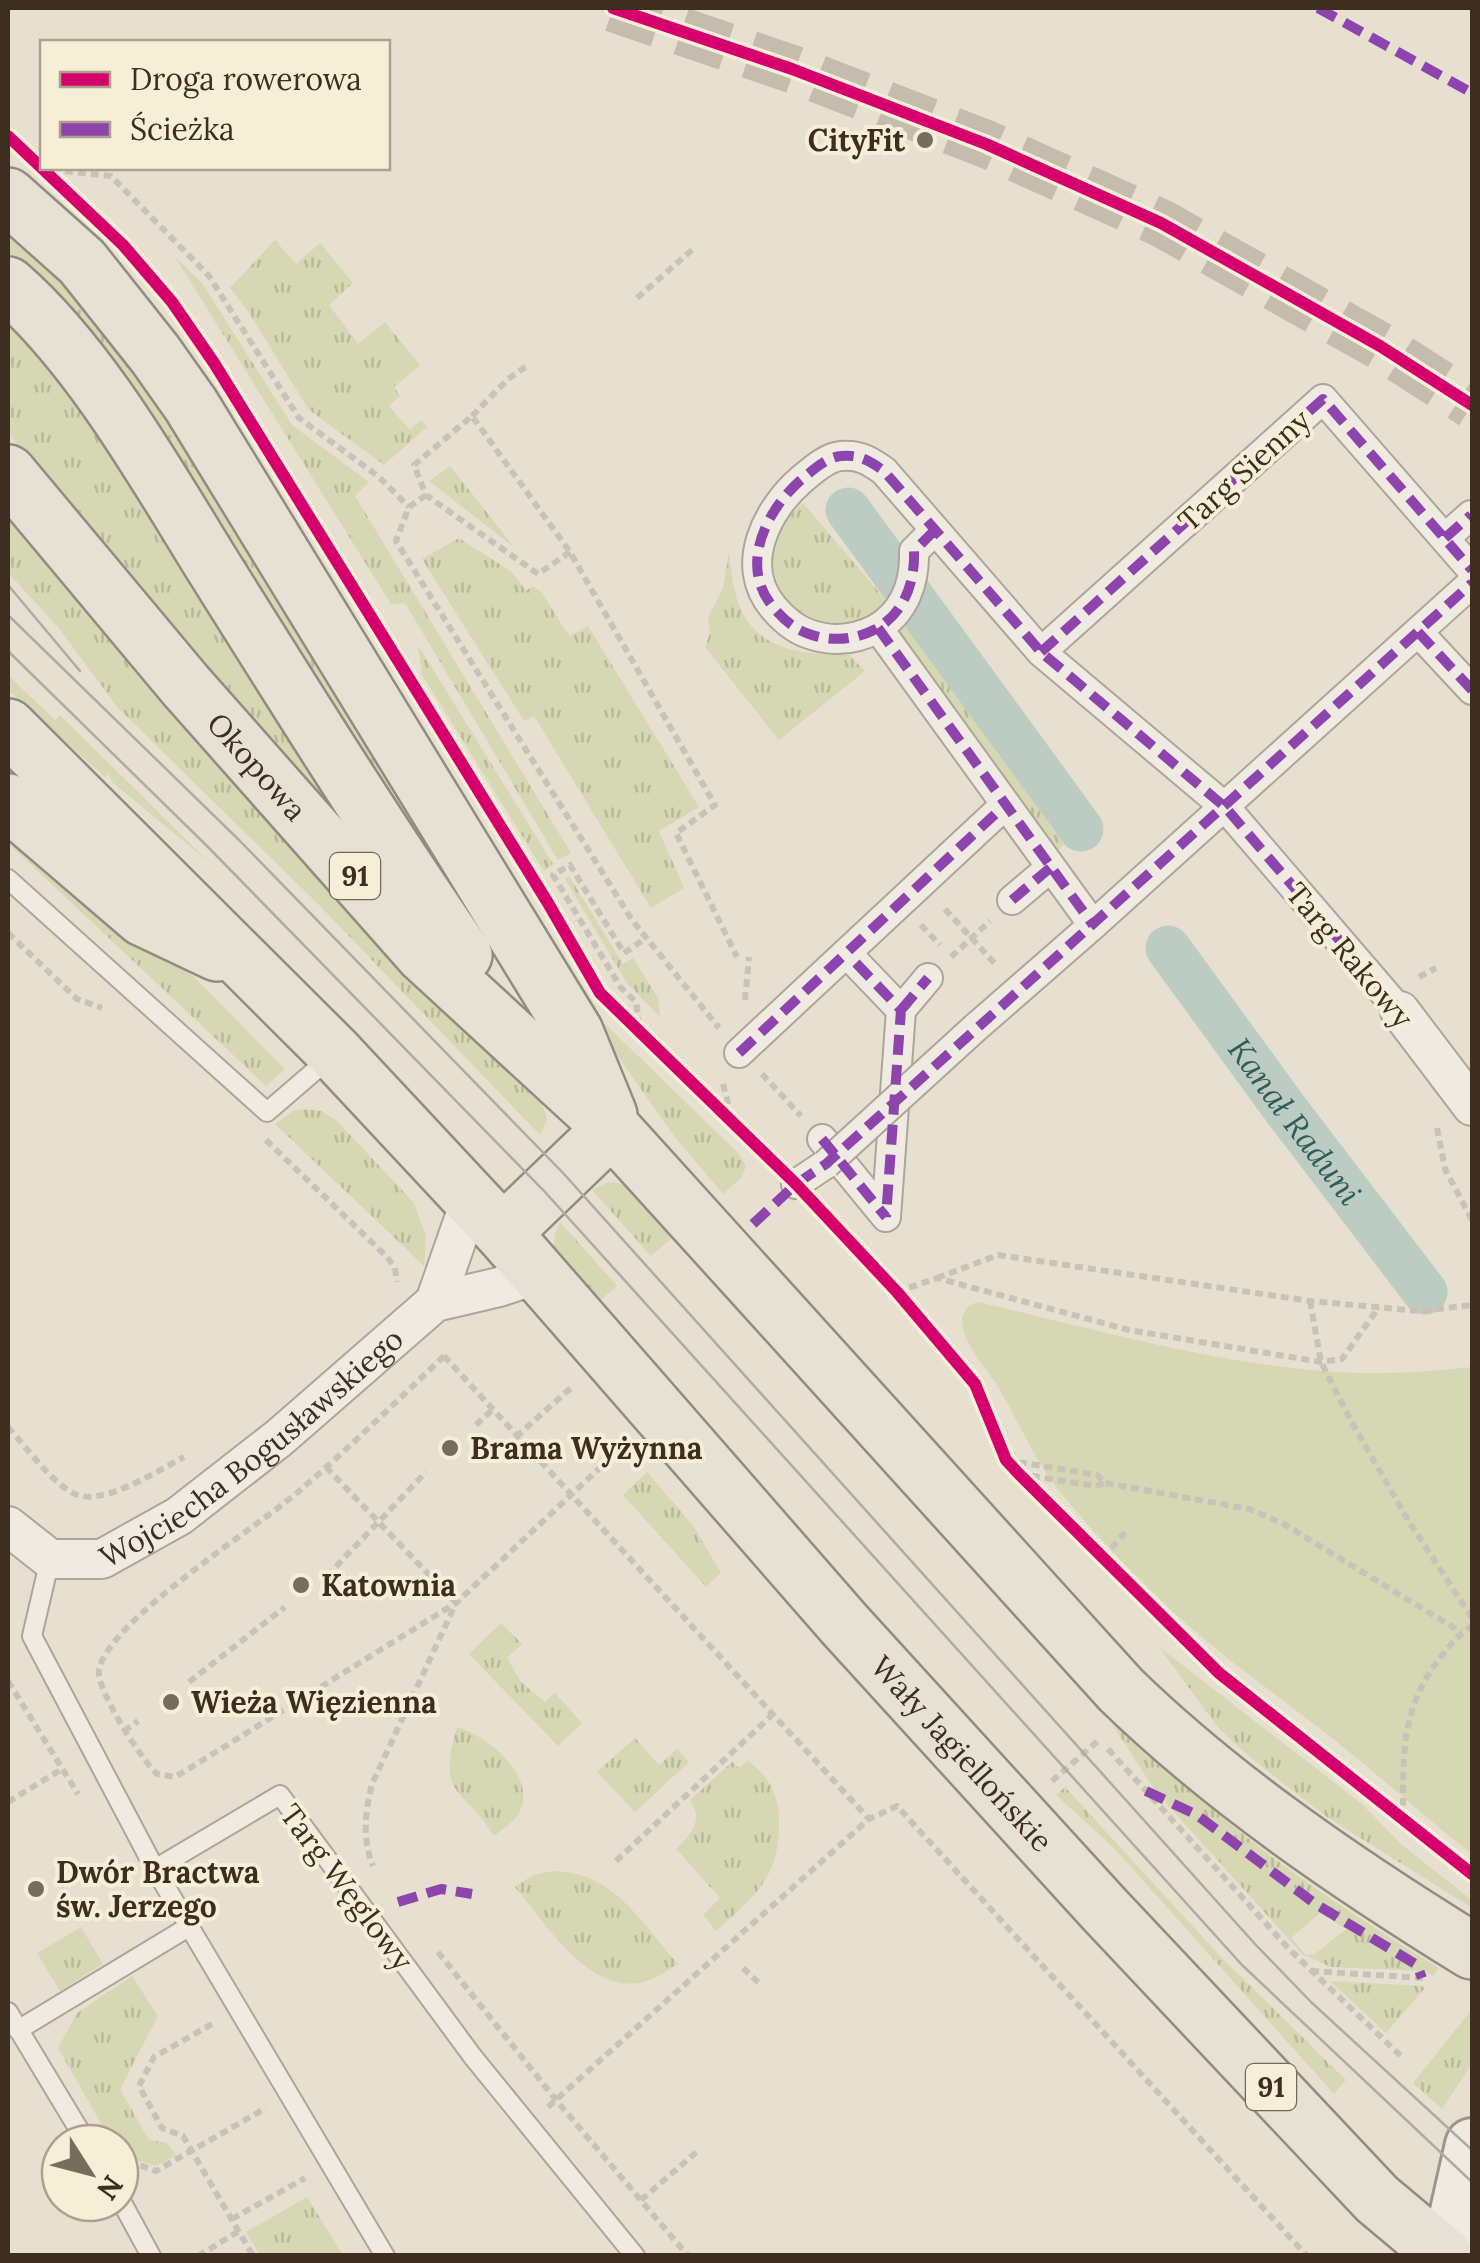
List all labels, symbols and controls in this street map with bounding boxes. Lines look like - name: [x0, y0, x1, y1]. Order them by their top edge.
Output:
- legend: [40, 40, 390, 170]
- text: Droga rowerowa: [130, 60, 362, 99]
- text: Ścieżka: [130, 110, 235, 148]
- place label: CityFit: [808, 121, 906, 160]
- marker: CityFit: [914, 129, 936, 151]
- street label: Targ Sienny: [1170, 401, 1319, 540]
- street label: Okopowa: [199, 705, 315, 828]
- road number: 91: [330, 853, 380, 899]
- street label: Targ Rakowy: [1277, 874, 1422, 1036]
- water label: Kanał Raduni: [1220, 1030, 1371, 1213]
- street label: Wojciecha Bogusławskiego: [93, 1320, 411, 1576]
- place label: Brama Wyżynna: [470, 1429, 703, 1468]
- marker: Brama Wyżynna: [439, 1437, 461, 1459]
- place label: Katownia: [321, 1566, 456, 1604]
- marker: Katownia: [290, 1574, 312, 1596]
- street label: Wały Jagiellońskie: [863, 1648, 1061, 1859]
- place label: Wieża Więzienna: [191, 1683, 437, 1721]
- marker: Wieża Więzienna: [160, 1691, 182, 1713]
- street label: Targ Węglowy: [271, 1796, 422, 1979]
- place label: Dwór Bractwa św. Jerzego: [56, 1853, 260, 1926]
- marker: Dwór Bractwa św. Jerzego: [25, 1878, 47, 1900]
- road number: 91: [1246, 2064, 1296, 2110]
- north arrow: [40, 2123, 140, 2223]
- text: N: [89, 2168, 131, 2207]

